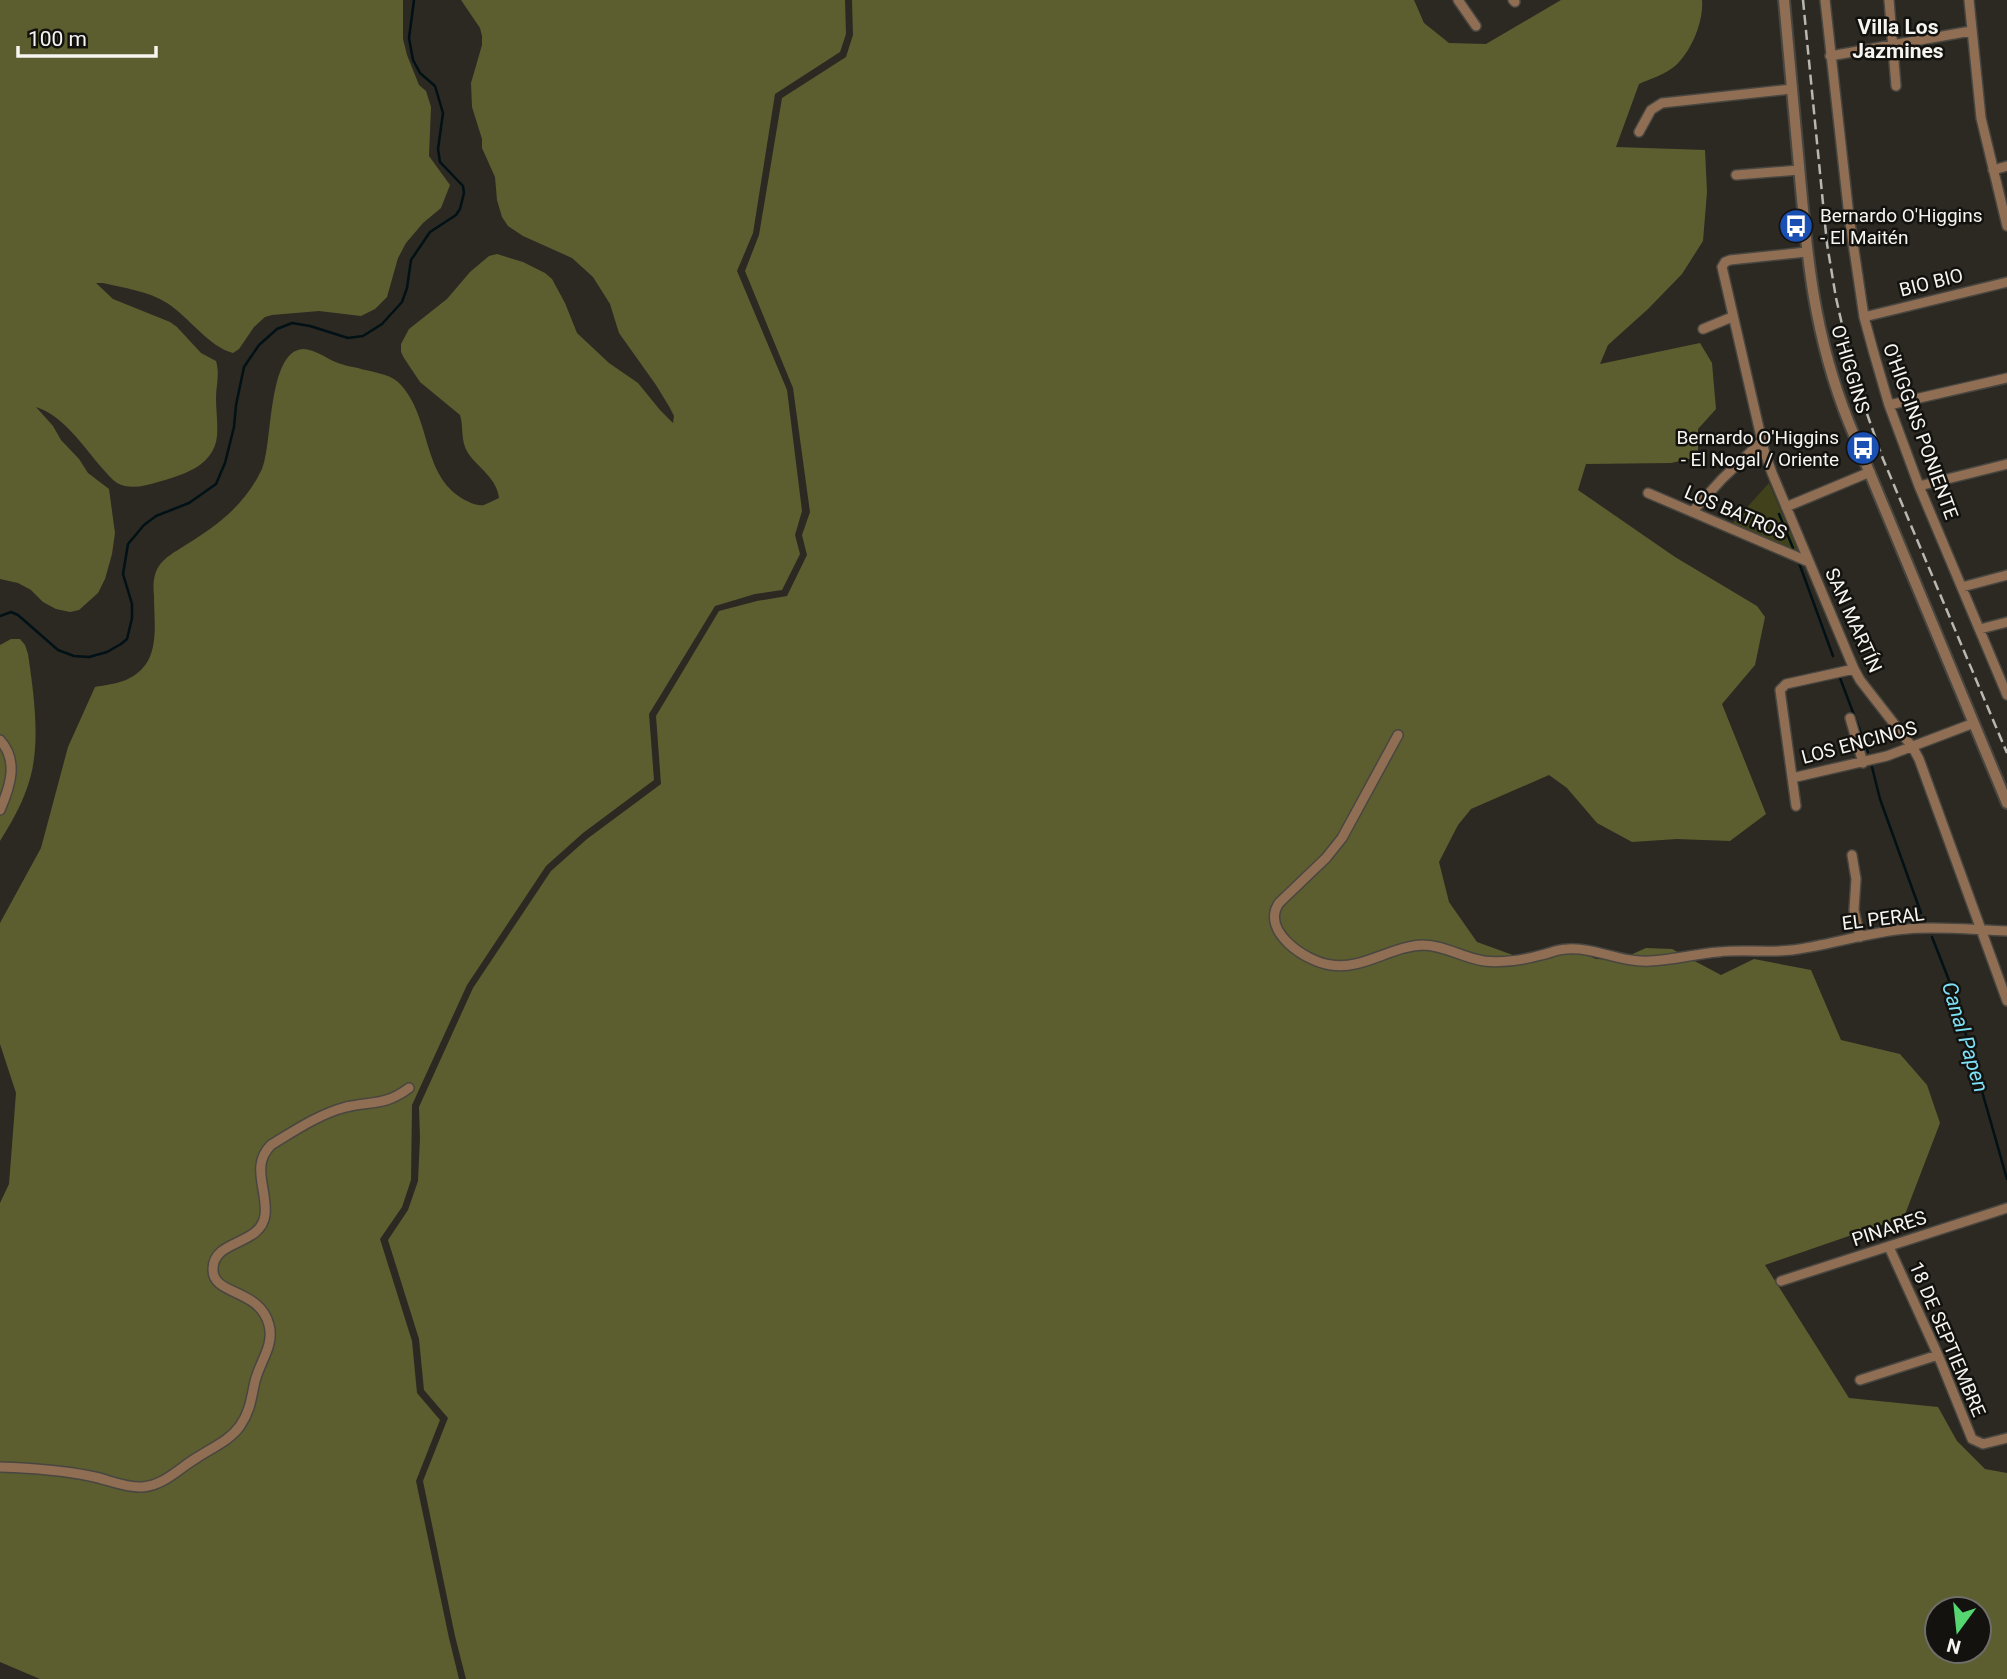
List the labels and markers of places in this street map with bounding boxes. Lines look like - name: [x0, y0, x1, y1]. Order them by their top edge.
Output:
- place label: Bernardo O'Higgins - El Maitén: [1820, 204, 1983, 249]
- bus stop icon: Bernardo O'Higgins - El Maitén: [1777, 207, 1815, 245]
- place label: Bernardo O'Higgins - El Nogal / Oriente: [1676, 426, 1839, 471]
- bus stop icon: Bernardo O'Higgins - El Nogal / Oriente: [1844, 429, 1882, 467]

